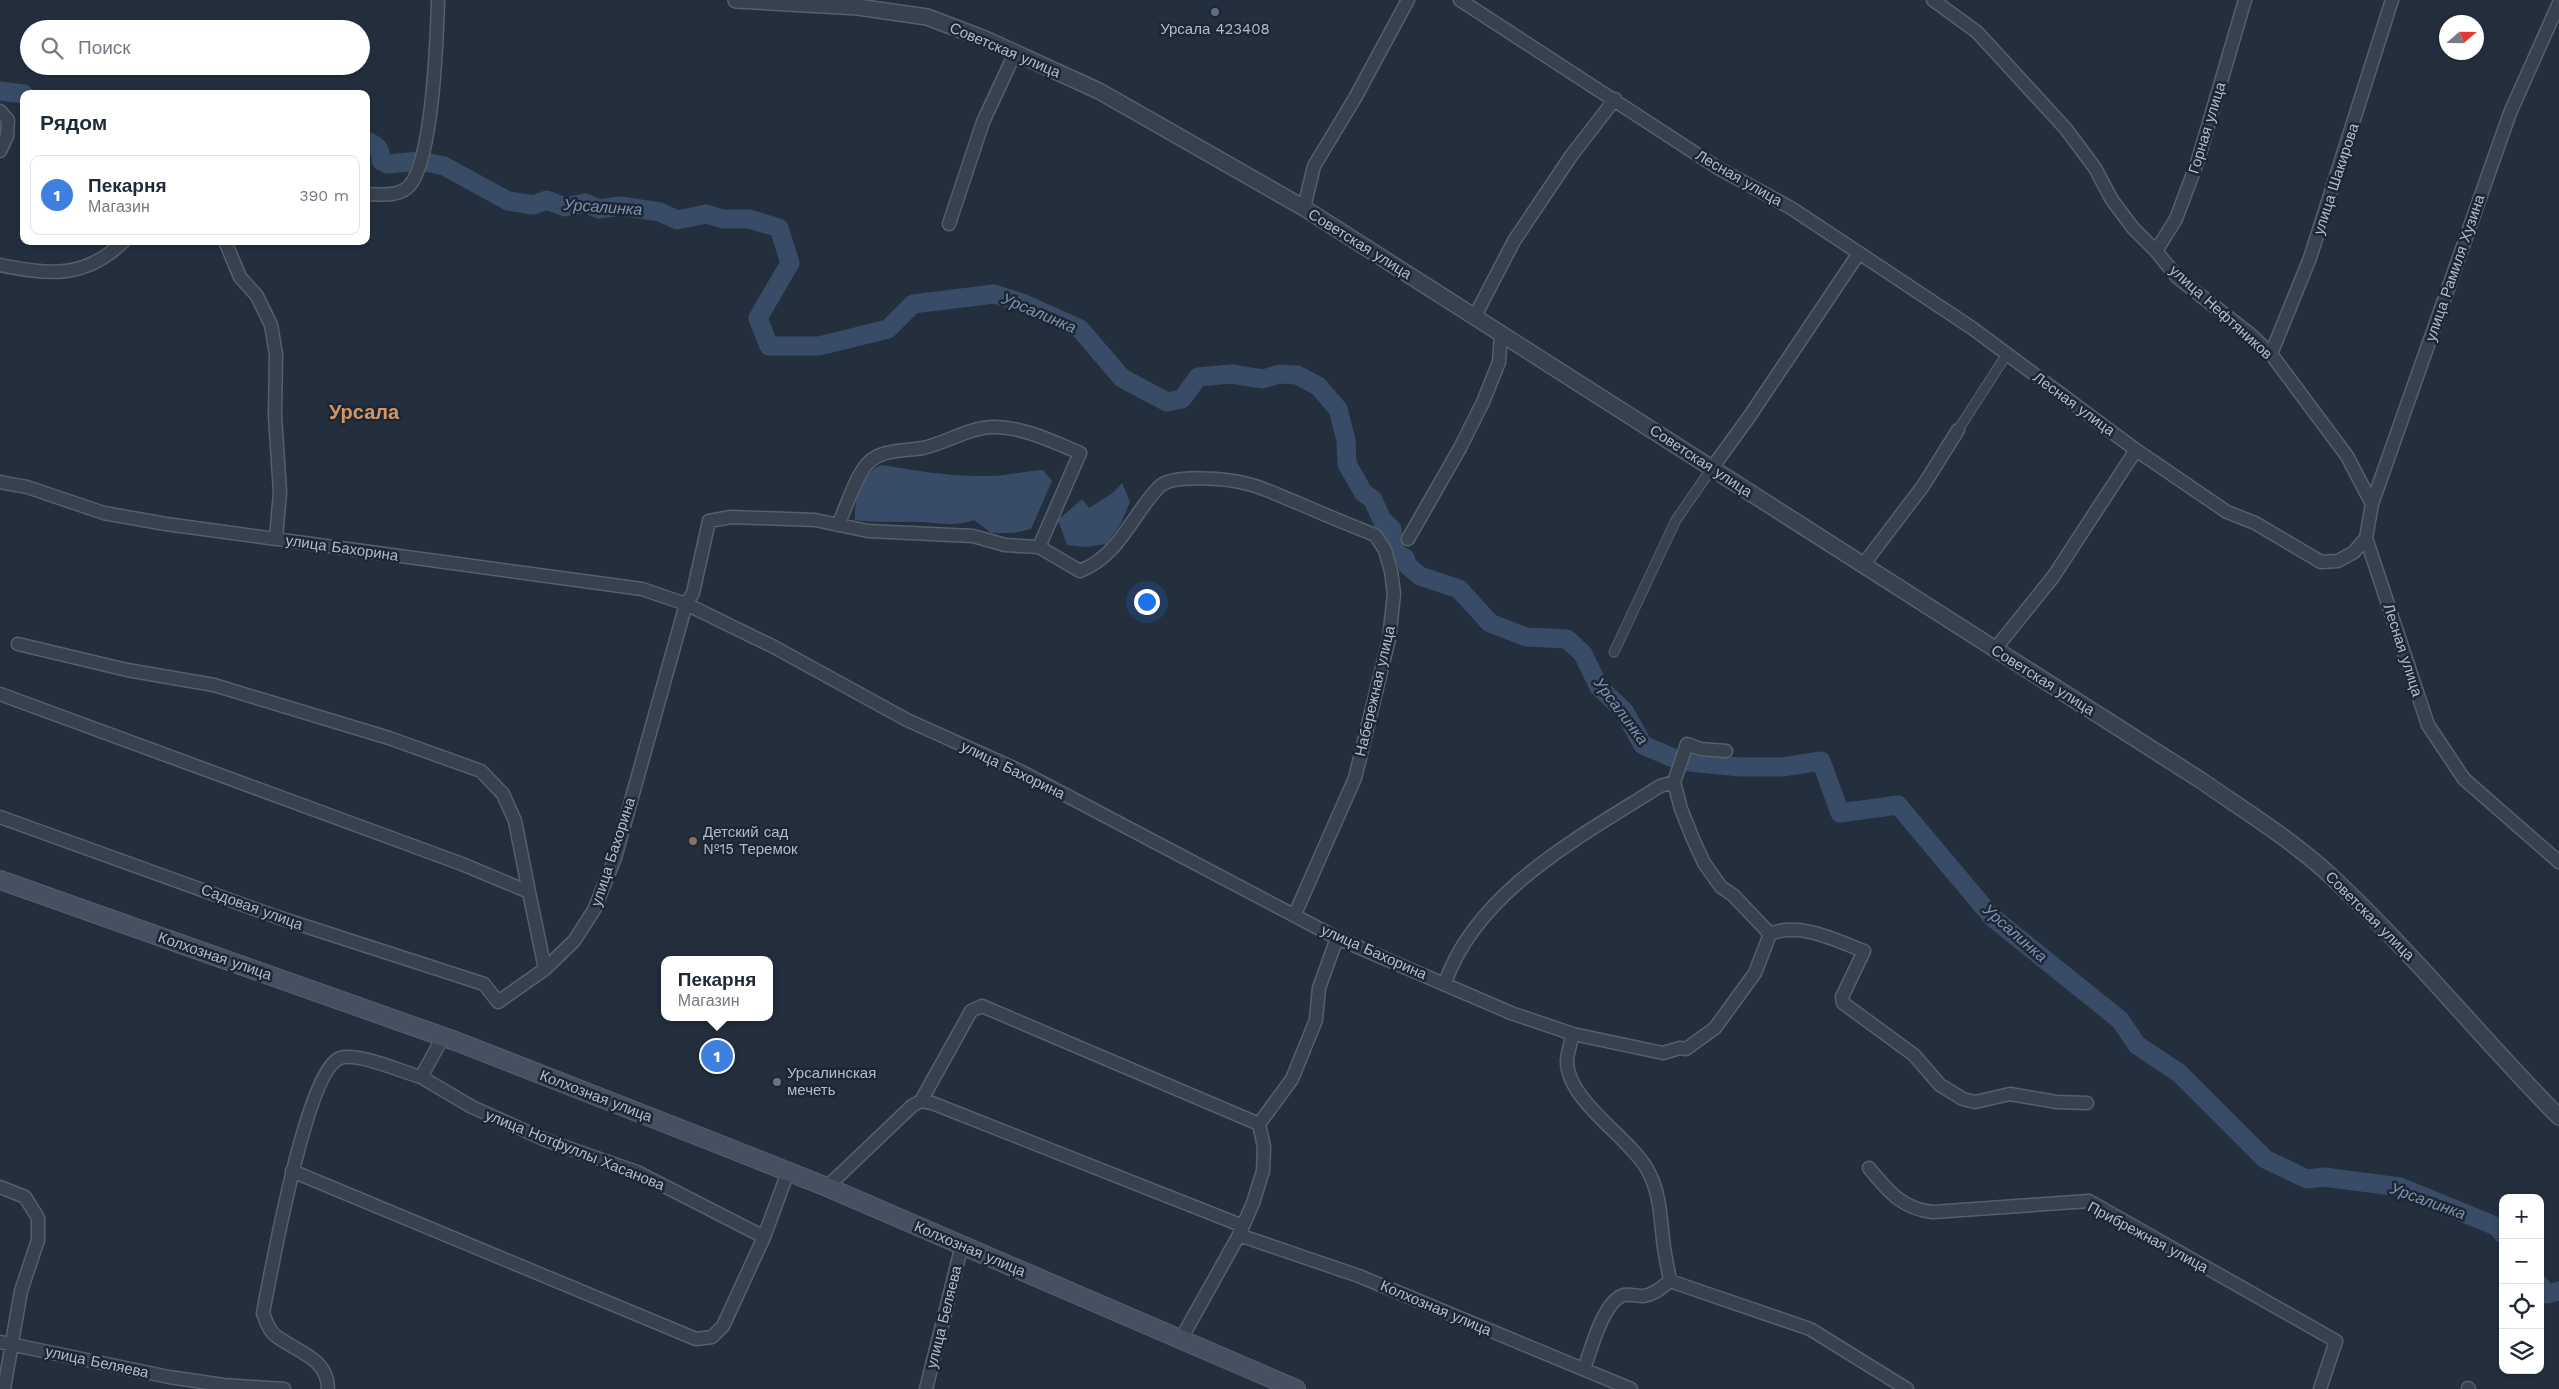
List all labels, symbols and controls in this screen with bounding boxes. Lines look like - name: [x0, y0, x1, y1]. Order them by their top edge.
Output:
- marker: Урсала 423408: [1209, 6, 1221, 18]
- north arrow: [2439, 15, 2484, 60]
- street label: Советская улица: [947, 19, 1064, 82]
- search box: [20, 20, 370, 75]
- place label: Урсала 423408: [1160, 20, 1270, 38]
- icon: search: [38, 34, 66, 62]
- text: Поиск: [78, 36, 131, 59]
- street label: Горная улица: [2185, 79, 2230, 176]
- text: Рядом: [40, 110, 107, 135]
- street label: улица Шакирова: [2309, 120, 2363, 237]
- street label: Лесная улица: [1693, 146, 1786, 210]
- text: Пекарня: [88, 174, 166, 197]
- text: 1: [54, 186, 60, 205]
- text: 390 m: [299, 186, 349, 205]
- street label: улица Рамиля Хузина: [2421, 192, 2489, 344]
- water label: Урсалинка: [562, 195, 643, 219]
- text: Магазин: [88, 197, 150, 216]
- street label: Советская улица: [1305, 205, 1416, 283]
- street label: улица Нефтяников: [2166, 261, 2276, 363]
- water label: Урсалинка: [998, 288, 1079, 337]
- street label: Лесная улица: [2030, 368, 2119, 440]
- district label: Урсала: [329, 400, 400, 424]
- street label: Советская улица: [1646, 421, 1756, 501]
- street label: улица Бахорина: [285, 531, 400, 565]
- your location: [1134, 589, 1160, 615]
- street label: Лесная улица: [2379, 601, 2427, 699]
- street label: Набережная улица: [1351, 623, 1399, 758]
- street label: Советская улица: [1988, 641, 2099, 719]
- water label: Урсалинка: [1589, 673, 1652, 748]
- street label: улица Бахорина: [958, 737, 1069, 803]
- street label: улица Бахорина: [587, 795, 639, 909]
- place label: Детский сад №15 Теремок: [703, 823, 798, 858]
- marker: Детский сад №15 Теремок: [687, 835, 699, 847]
- street label: Советская улица: [2322, 868, 2419, 965]
- street label: Садовая улица: [199, 880, 306, 934]
- water label: Урсалинка: [1978, 899, 2051, 966]
- street label: улица Бахорина: [1318, 921, 1430, 984]
- street label: Колхозная улица: [156, 928, 275, 984]
- popup: [661, 956, 773, 1021]
- text: Пекарня: [678, 968, 756, 991]
- text: Магазин: [678, 991, 739, 1010]
- pin: 1: [701, 1037, 733, 1075]
- place label: Урсалинская мечеть: [787, 1064, 876, 1099]
- street label: Колхозная улица: [537, 1066, 655, 1126]
- marker: Урсалинская мечеть: [771, 1076, 783, 1088]
- street label: улица Нотфуллы Хасанова: [483, 1106, 668, 1195]
- water label: Урсалинка: [2387, 1178, 2468, 1223]
- map controls: [2499, 1194, 2544, 1374]
- button: +: [2499, 1194, 2544, 1239]
- street label: Прибрежная улица: [2085, 1198, 2212, 1277]
- street label: Колхозная улица: [912, 1217, 1029, 1281]
- button: −: [2499, 1239, 2544, 1284]
- street label: улица Беляева: [923, 1263, 966, 1370]
- street label: Колхозная улица: [1378, 1276, 1495, 1340]
- button: locate: [2499, 1284, 2544, 1329]
- button: layers: [2499, 1329, 2544, 1374]
- street label: улица Беляева: [44, 1342, 151, 1382]

